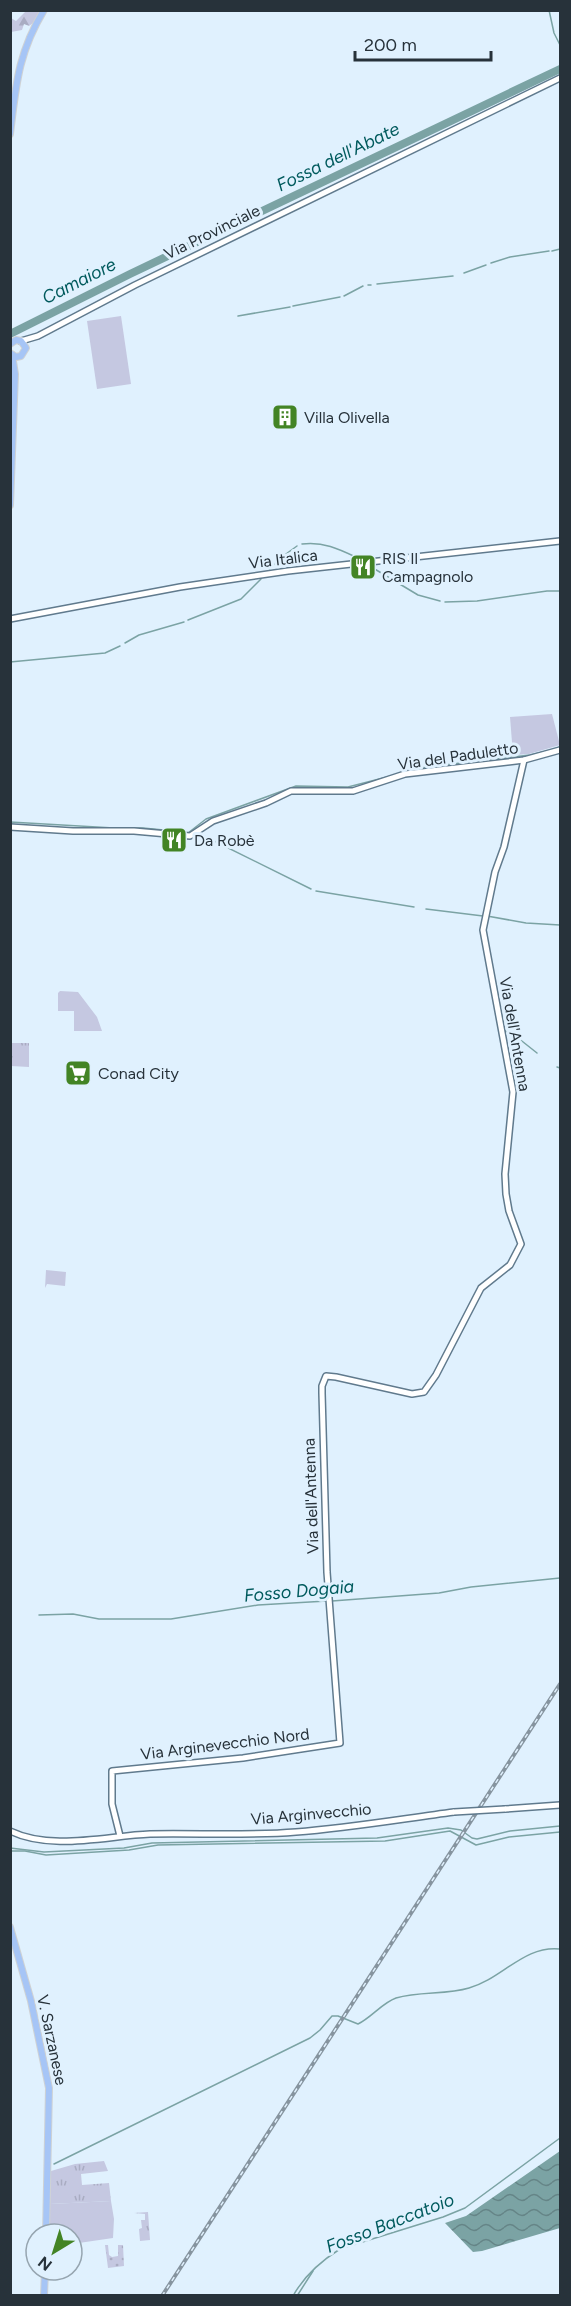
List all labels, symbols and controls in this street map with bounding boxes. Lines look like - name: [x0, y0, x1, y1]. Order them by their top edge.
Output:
- scale bar: [355, 24, 492, 62]
- text: 200 m: [364, 34, 417, 56]
- water label: Fossa dell'Abate: [273, 118, 403, 196]
- street label: Via Provinciale: [161, 200, 263, 263]
- water label: Camaiore: [38, 253, 120, 309]
- building icon: Villa Olivella: [270, 402, 300, 432]
- place label: Villa Olivella: [304, 408, 390, 427]
- street label: Via Italica: [247, 545, 319, 573]
- place label: RIS Il Campagnolo: [382, 549, 473, 586]
- restaurant icon: RIS Il Campagnolo: [348, 552, 378, 582]
- street label: Via del Paduletto: [396, 738, 520, 774]
- restaurant icon: Da Robè: [159, 825, 189, 855]
- place label: Da Robè: [194, 831, 255, 850]
- street label: Via dell'Antenna: [496, 975, 534, 1093]
- supermarket icon: Conad City: [63, 1058, 93, 1088]
- place label: Conad City: [98, 1064, 180, 1083]
- street label: Via dell'Antenna: [299, 1438, 323, 1554]
- water label: Fosso Dogaia: [243, 1575, 355, 1607]
- street label: Via Arginevecchio Nord: [139, 1724, 311, 1764]
- street label: Via Arginvecchio: [250, 1799, 372, 1829]
- street label: V. Sarzanese: [33, 1993, 71, 2087]
- water label: Fosso Baccatoio: [323, 2188, 457, 2258]
- north arrow: [24, 2222, 84, 2282]
- text: N: [34, 2252, 56, 2275]

